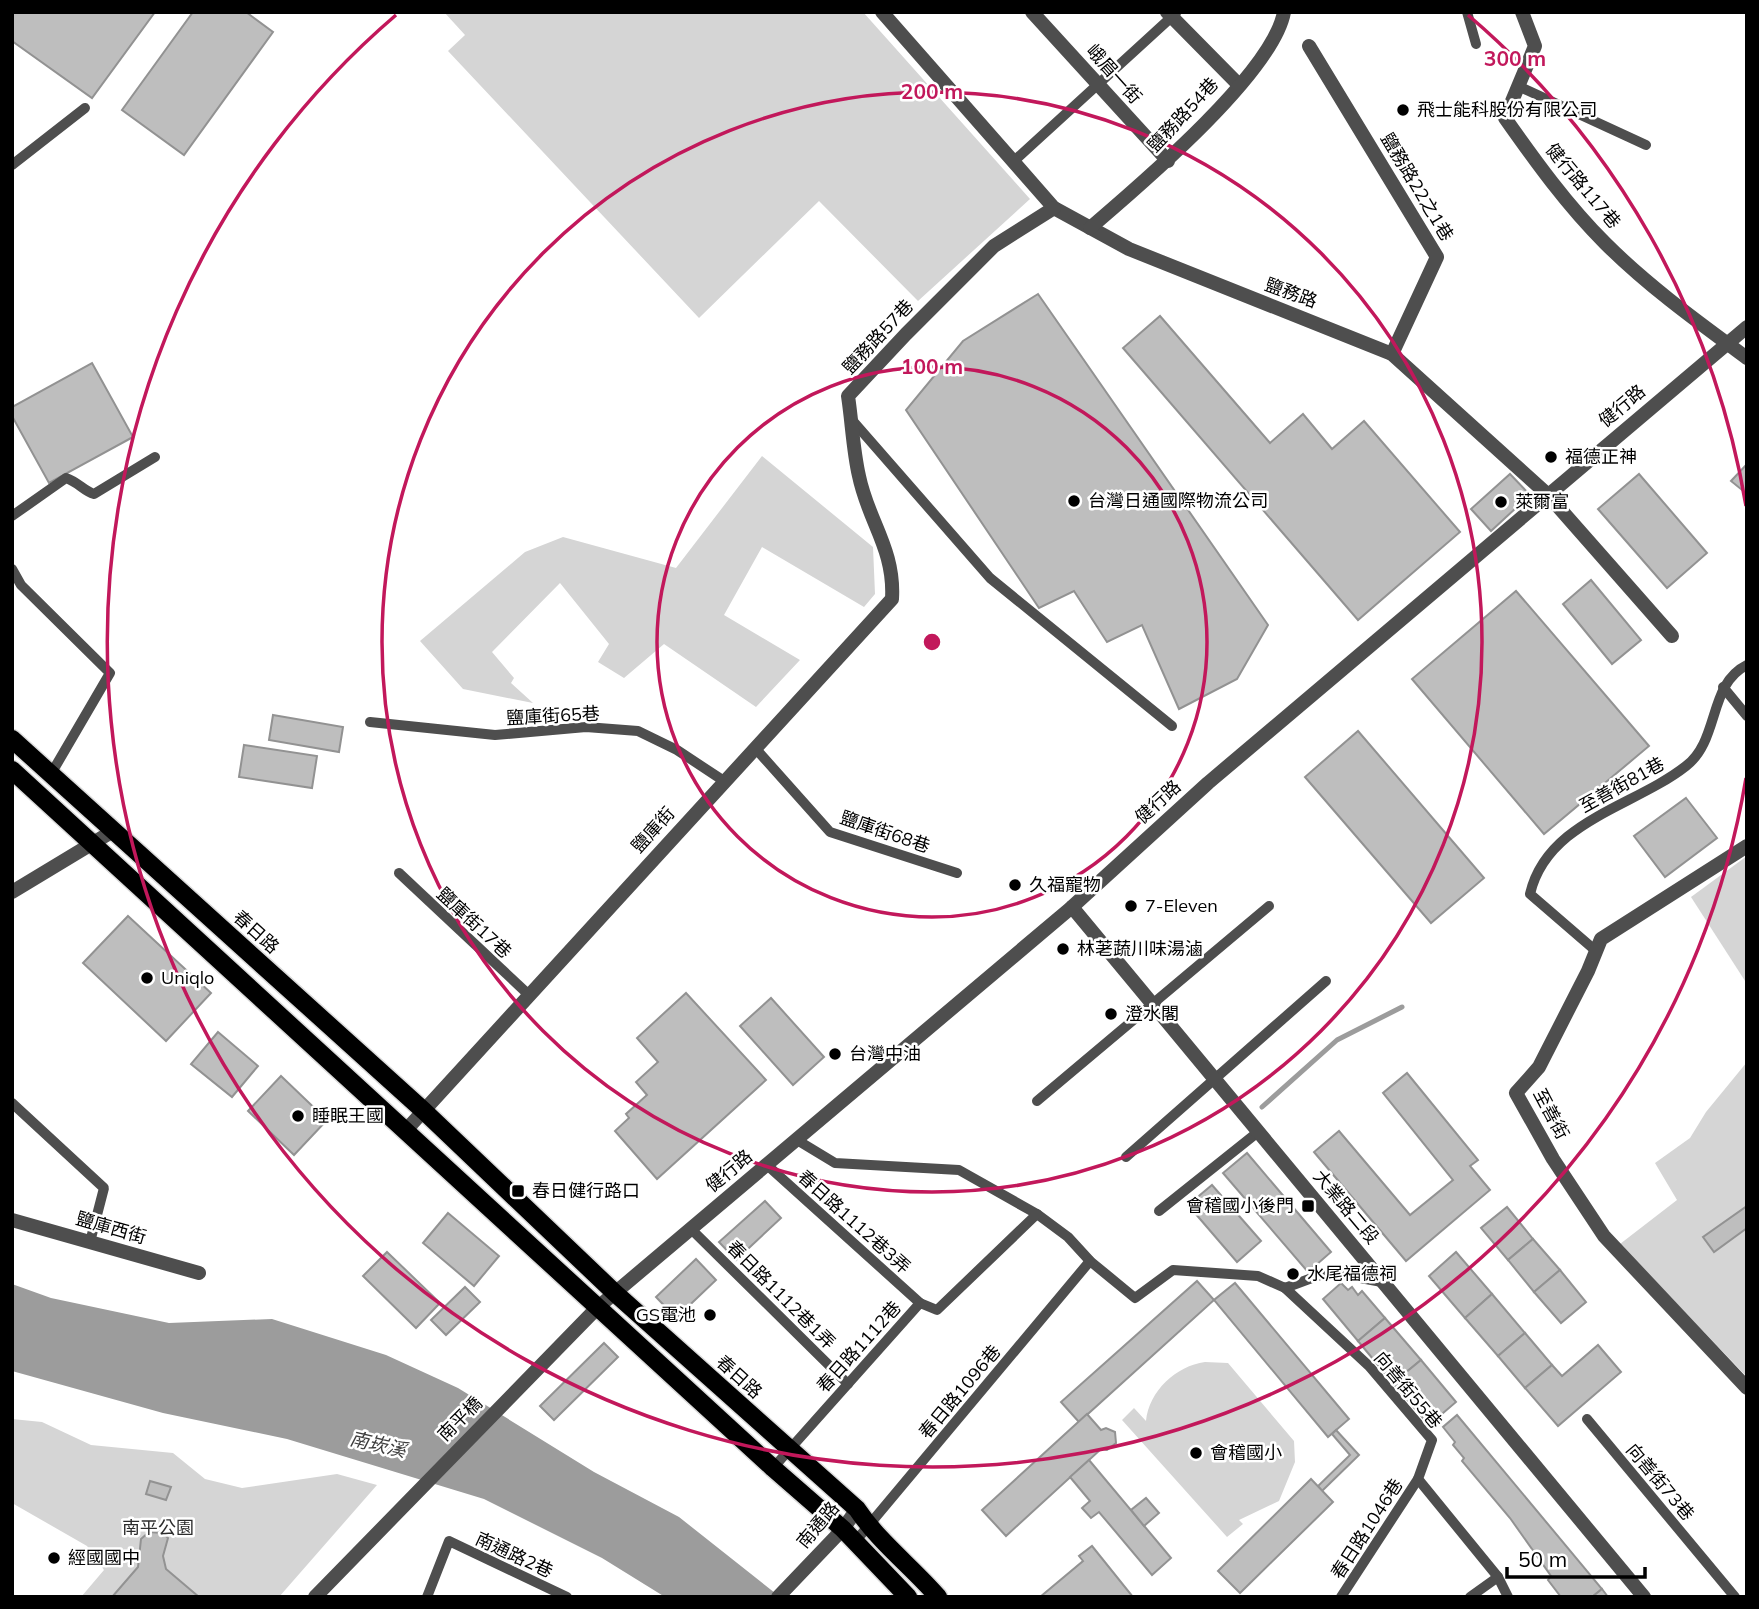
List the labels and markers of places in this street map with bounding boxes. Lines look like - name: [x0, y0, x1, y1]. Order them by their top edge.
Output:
- place label: 飛士能科股份有限公司: [1417, 98, 1597, 121]
- marker: 飛士能科股份有限公司: [1395, 102, 1411, 118]
- place label: 福德正神: [1565, 445, 1637, 468]
- marker: 福德正神: [1543, 449, 1559, 465]
- place label: 台灣日通國際物流公司: [1088, 489, 1268, 512]
- place label: 萊爾富: [1515, 490, 1569, 513]
- marker: 台灣日通國際物流公司: [1066, 493, 1082, 509]
- marker: 萊爾富: [1493, 494, 1509, 510]
- centre of rings: [920, 630, 944, 654]
- place label: 久福寵物: [1029, 873, 1101, 896]
- marker: 久福寵物: [1007, 877, 1023, 893]
- place label: 7-Eleven: [1145, 894, 1218, 917]
- marker: 7-Eleven: [1123, 898, 1139, 914]
- place label: 林荖蔬川味湯滷: [1077, 937, 1203, 960]
- marker: 林荖蔬川味湯滷: [1055, 941, 1071, 957]
- place label: Uniqlo: [161, 966, 214, 989]
- marker: Uniqlo: [139, 970, 155, 986]
- place label: 澄水閣: [1125, 1002, 1179, 1025]
- marker: 澄水閣: [1103, 1006, 1119, 1022]
- place label: 台灣中油: [849, 1042, 921, 1065]
- marker: 台灣中油: [827, 1046, 843, 1062]
- place label: 睡眠王國: [312, 1104, 384, 1127]
- marker: 睡眠王國: [290, 1108, 306, 1124]
- place label: 春日健行路口: [532, 1179, 640, 1202]
- marker: 春日健行路口: [510, 1183, 526, 1199]
- place label: 會稽國小後門: [1186, 1194, 1294, 1217]
- marker: 會稽國小後門: [1300, 1198, 1316, 1214]
- place label: 水尾福德祠: [1307, 1262, 1397, 1285]
- marker: 水尾福德祠: [1285, 1266, 1301, 1282]
- place label: GS電池: [636, 1303, 696, 1326]
- marker: GS電池: [702, 1307, 718, 1323]
- place label: 會稽國小: [1210, 1441, 1282, 1464]
- marker: 會稽國小: [1188, 1445, 1204, 1461]
- place label: 經國國中: [68, 1546, 140, 1569]
- marker: 經國國中: [46, 1550, 62, 1566]

